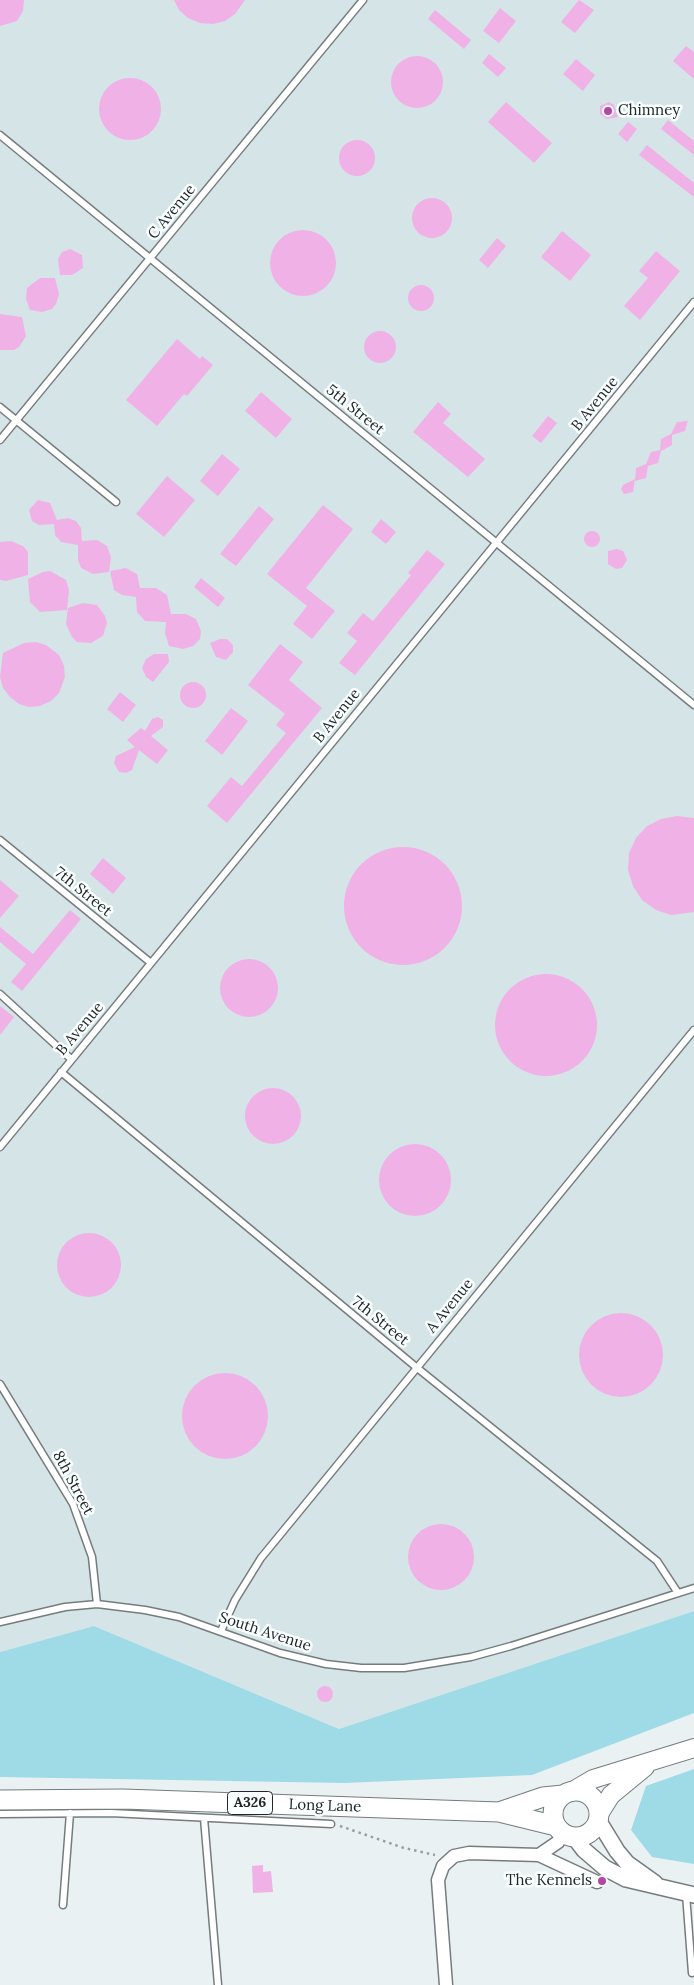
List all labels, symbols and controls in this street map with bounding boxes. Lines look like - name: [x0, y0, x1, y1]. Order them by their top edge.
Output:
- place label: Chimney: [618, 102, 680, 120]
- marker: Chimney: [602, 105, 614, 117]
- street label: C Avenue: [144, 181, 200, 243]
- street label: B Avenue: [568, 373, 622, 435]
- street label: 5th Street: [322, 381, 388, 439]
- street label: B Avenue: [310, 685, 364, 747]
- street label: 7th Street: [51, 864, 115, 920]
- street label: B Avenue: [52, 999, 108, 1059]
- street label: A Avenue: [423, 1275, 477, 1337]
- street label: 7th Street: [348, 1293, 412, 1349]
- street label: 8th Street: [49, 1448, 97, 1518]
- street label: South Avenue: [217, 1609, 313, 1655]
- road number: A326: [228, 1792, 272, 1815]
- street label: Long Lane: [288, 1796, 362, 1816]
- place label: The Kennels: [506, 1872, 592, 1890]
- marker: The Kennels: [596, 1875, 608, 1887]

